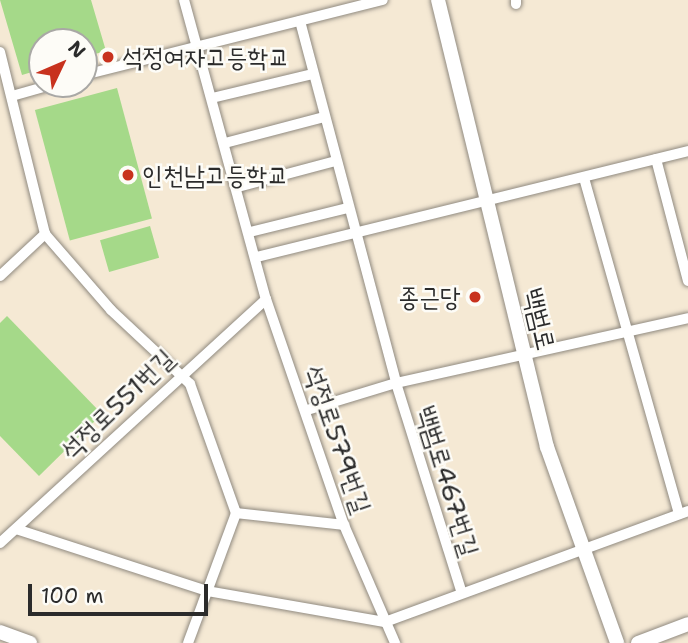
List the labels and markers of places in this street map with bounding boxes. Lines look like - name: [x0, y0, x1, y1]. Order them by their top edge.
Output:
- place label: 석정여자고등학교: [122, 41, 289, 73]
- marker: 석정여자고등학교: [100, 49, 116, 65]
- place label: 인천남고등학교: [142, 159, 288, 191]
- marker: 인천남고등학교: [120, 167, 136, 183]
- place label: 종근당: [398, 281, 461, 313]
- marker: 종근당: [467, 289, 483, 305]

